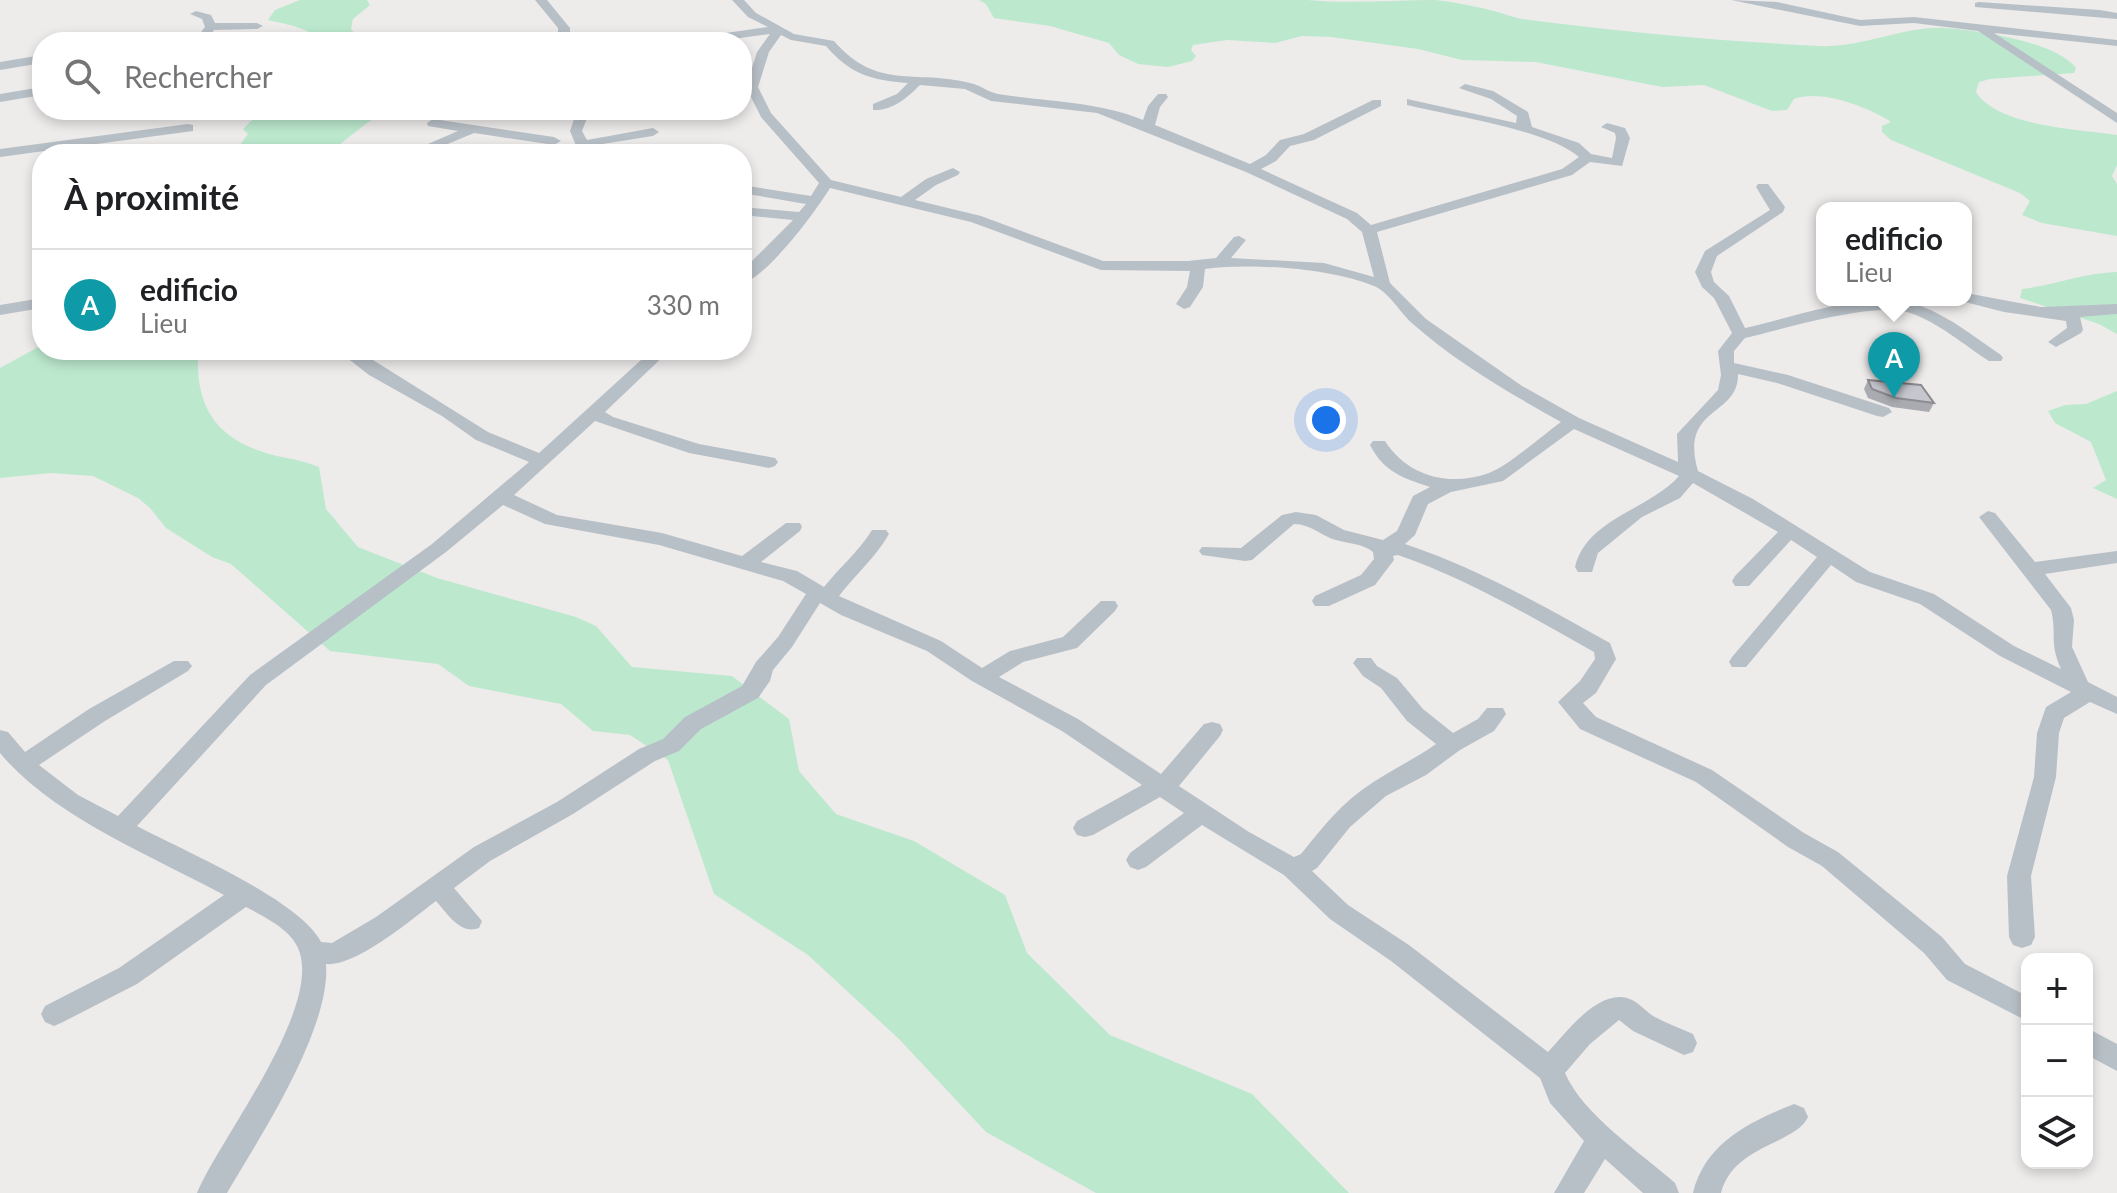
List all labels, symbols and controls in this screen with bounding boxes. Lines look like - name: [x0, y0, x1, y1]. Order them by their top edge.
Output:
- search box: [32, 32, 752, 120]
- icon: search: [60, 54, 104, 98]
- text: Rechercher: [124, 58, 273, 94]
- text: À proximité: [64, 176, 239, 217]
- popup: [1816, 202, 1972, 306]
- text: edificio: [1845, 220, 1943, 256]
- text: Lieu: [1845, 256, 1893, 288]
- text: edificio: [140, 271, 238, 307]
- text: A: [81, 289, 99, 321]
- text: 330 m: [647, 289, 720, 321]
- text: Lieu: [140, 307, 188, 339]
- pin: A: [1868, 332, 1920, 398]
- your location: [1306, 400, 1346, 440]
- map controls: [2021, 953, 2093, 1169]
- button: +: [2021, 953, 2093, 1025]
- button: −: [2021, 1025, 2093, 1097]
- button: layers: [2021, 1097, 2093, 1169]

